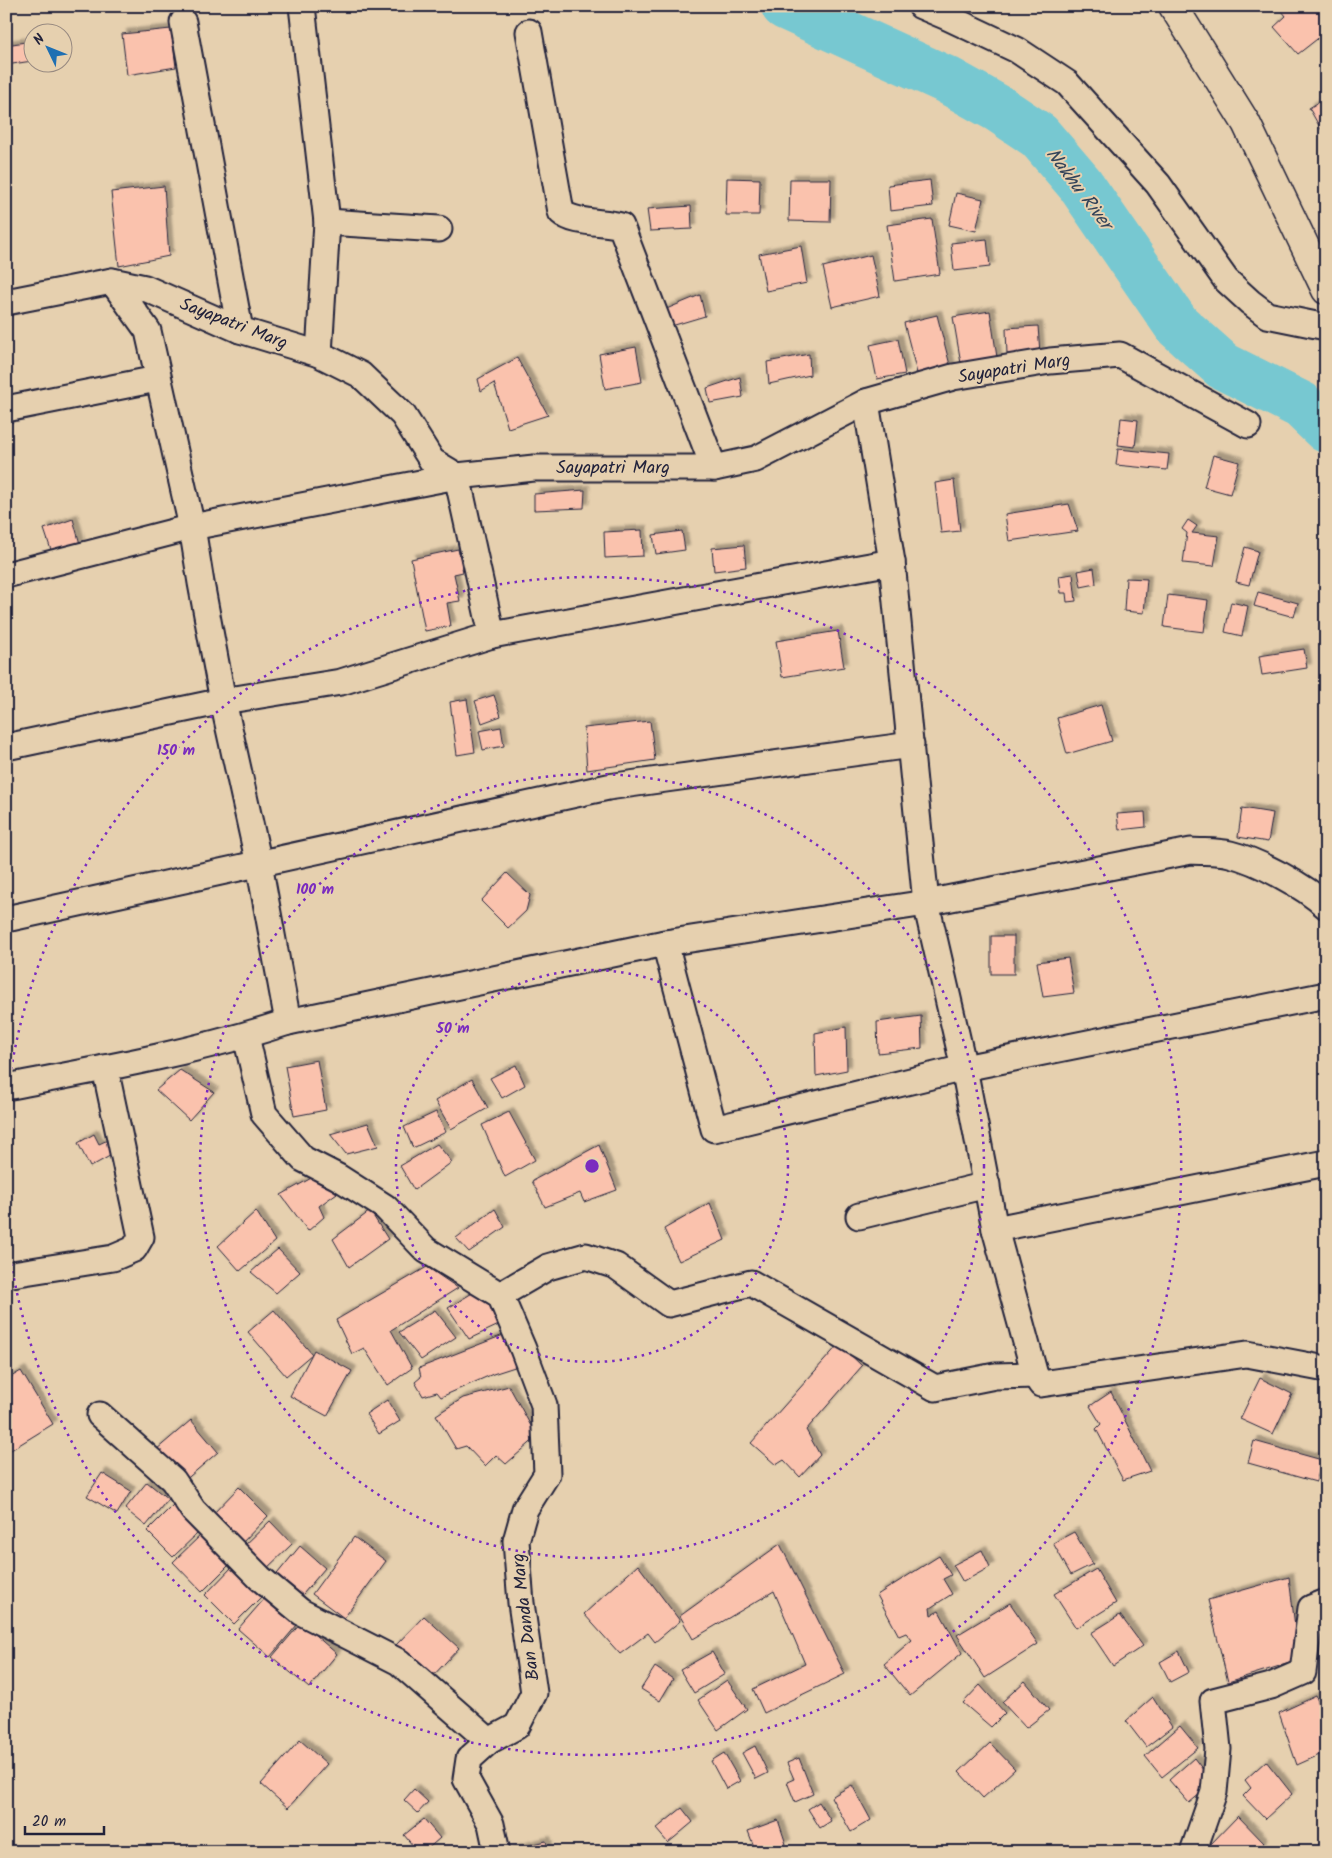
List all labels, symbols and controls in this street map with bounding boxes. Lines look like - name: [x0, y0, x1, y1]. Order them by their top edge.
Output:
- north arrow: [22, 22, 72, 72]
- text: N: [28, 29, 50, 51]
- water label: Nakhu River: [1038, 142, 1122, 240]
- street label: Sayapatri Marg: [175, 291, 292, 358]
- street label: Sayapatri Marg: [956, 346, 1073, 393]
- street label: Sayapatri Marg: [556, 454, 670, 483]
- text: 150 m: [157, 739, 195, 763]
- text: 100 m: [296, 878, 334, 902]
- text: 50 m: [435, 1017, 470, 1041]
- centre of rings: [583, 1157, 601, 1175]
- street label: Ban Danda Marg: [504, 1551, 549, 1682]
- scale bar: [25, 1803, 104, 1835]
- text: 20 m: [32, 1810, 66, 1834]

